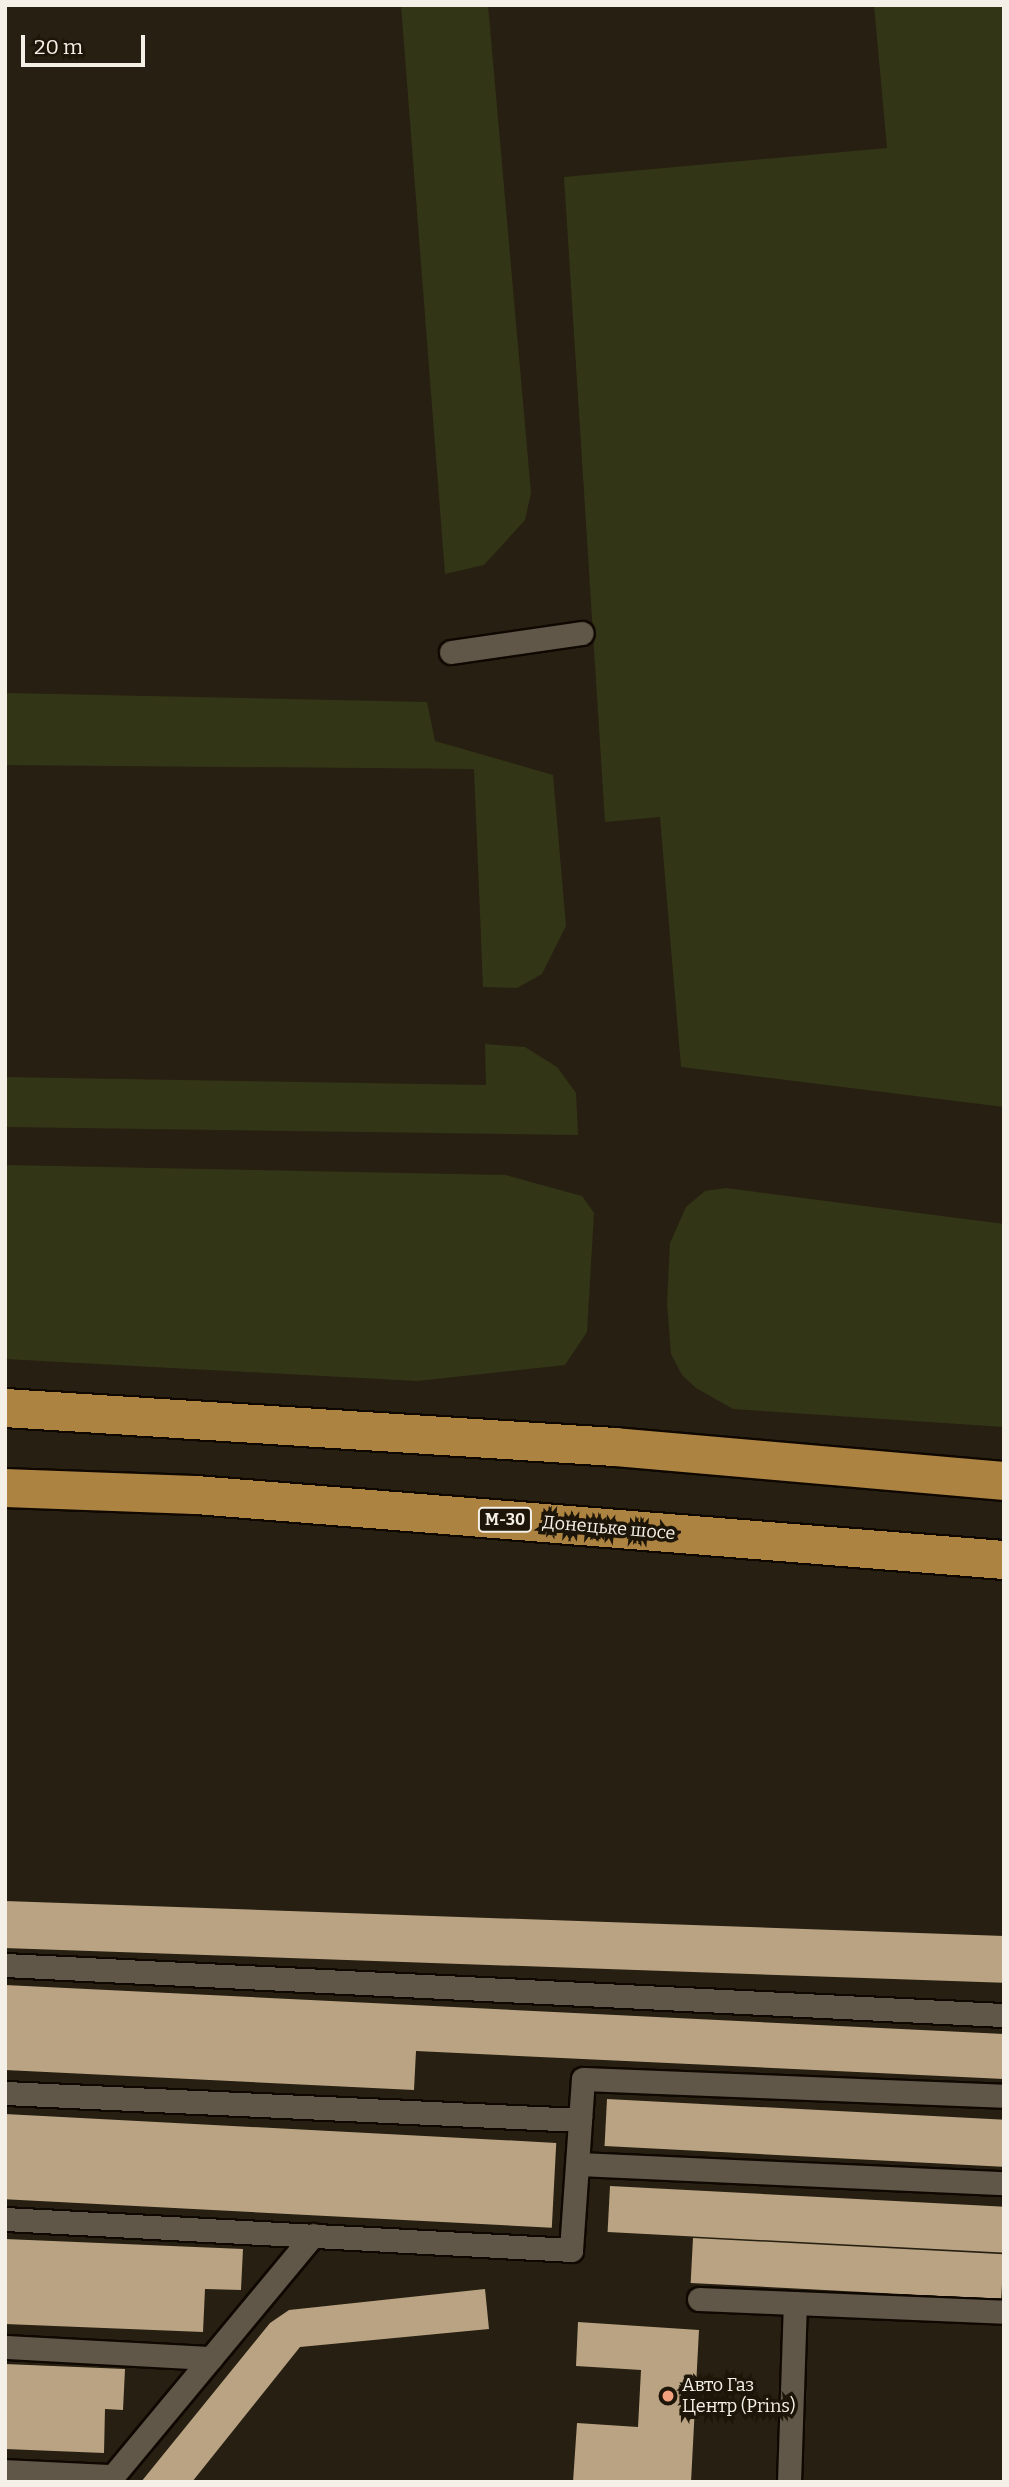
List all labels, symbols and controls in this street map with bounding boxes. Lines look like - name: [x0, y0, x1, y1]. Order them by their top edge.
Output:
- scale bar: [24, 21, 149, 65]
- text: 20 m: [34, 34, 83, 60]
- road number: М-30: [477, 1508, 533, 1532]
- street label: Донецьке шосе: [542, 1511, 676, 1545]
- place label: Авто Газ Центр (Prins): [682, 2375, 796, 2418]
- marker: Авто Газ Центр (Prins): [660, 2388, 676, 2404]

